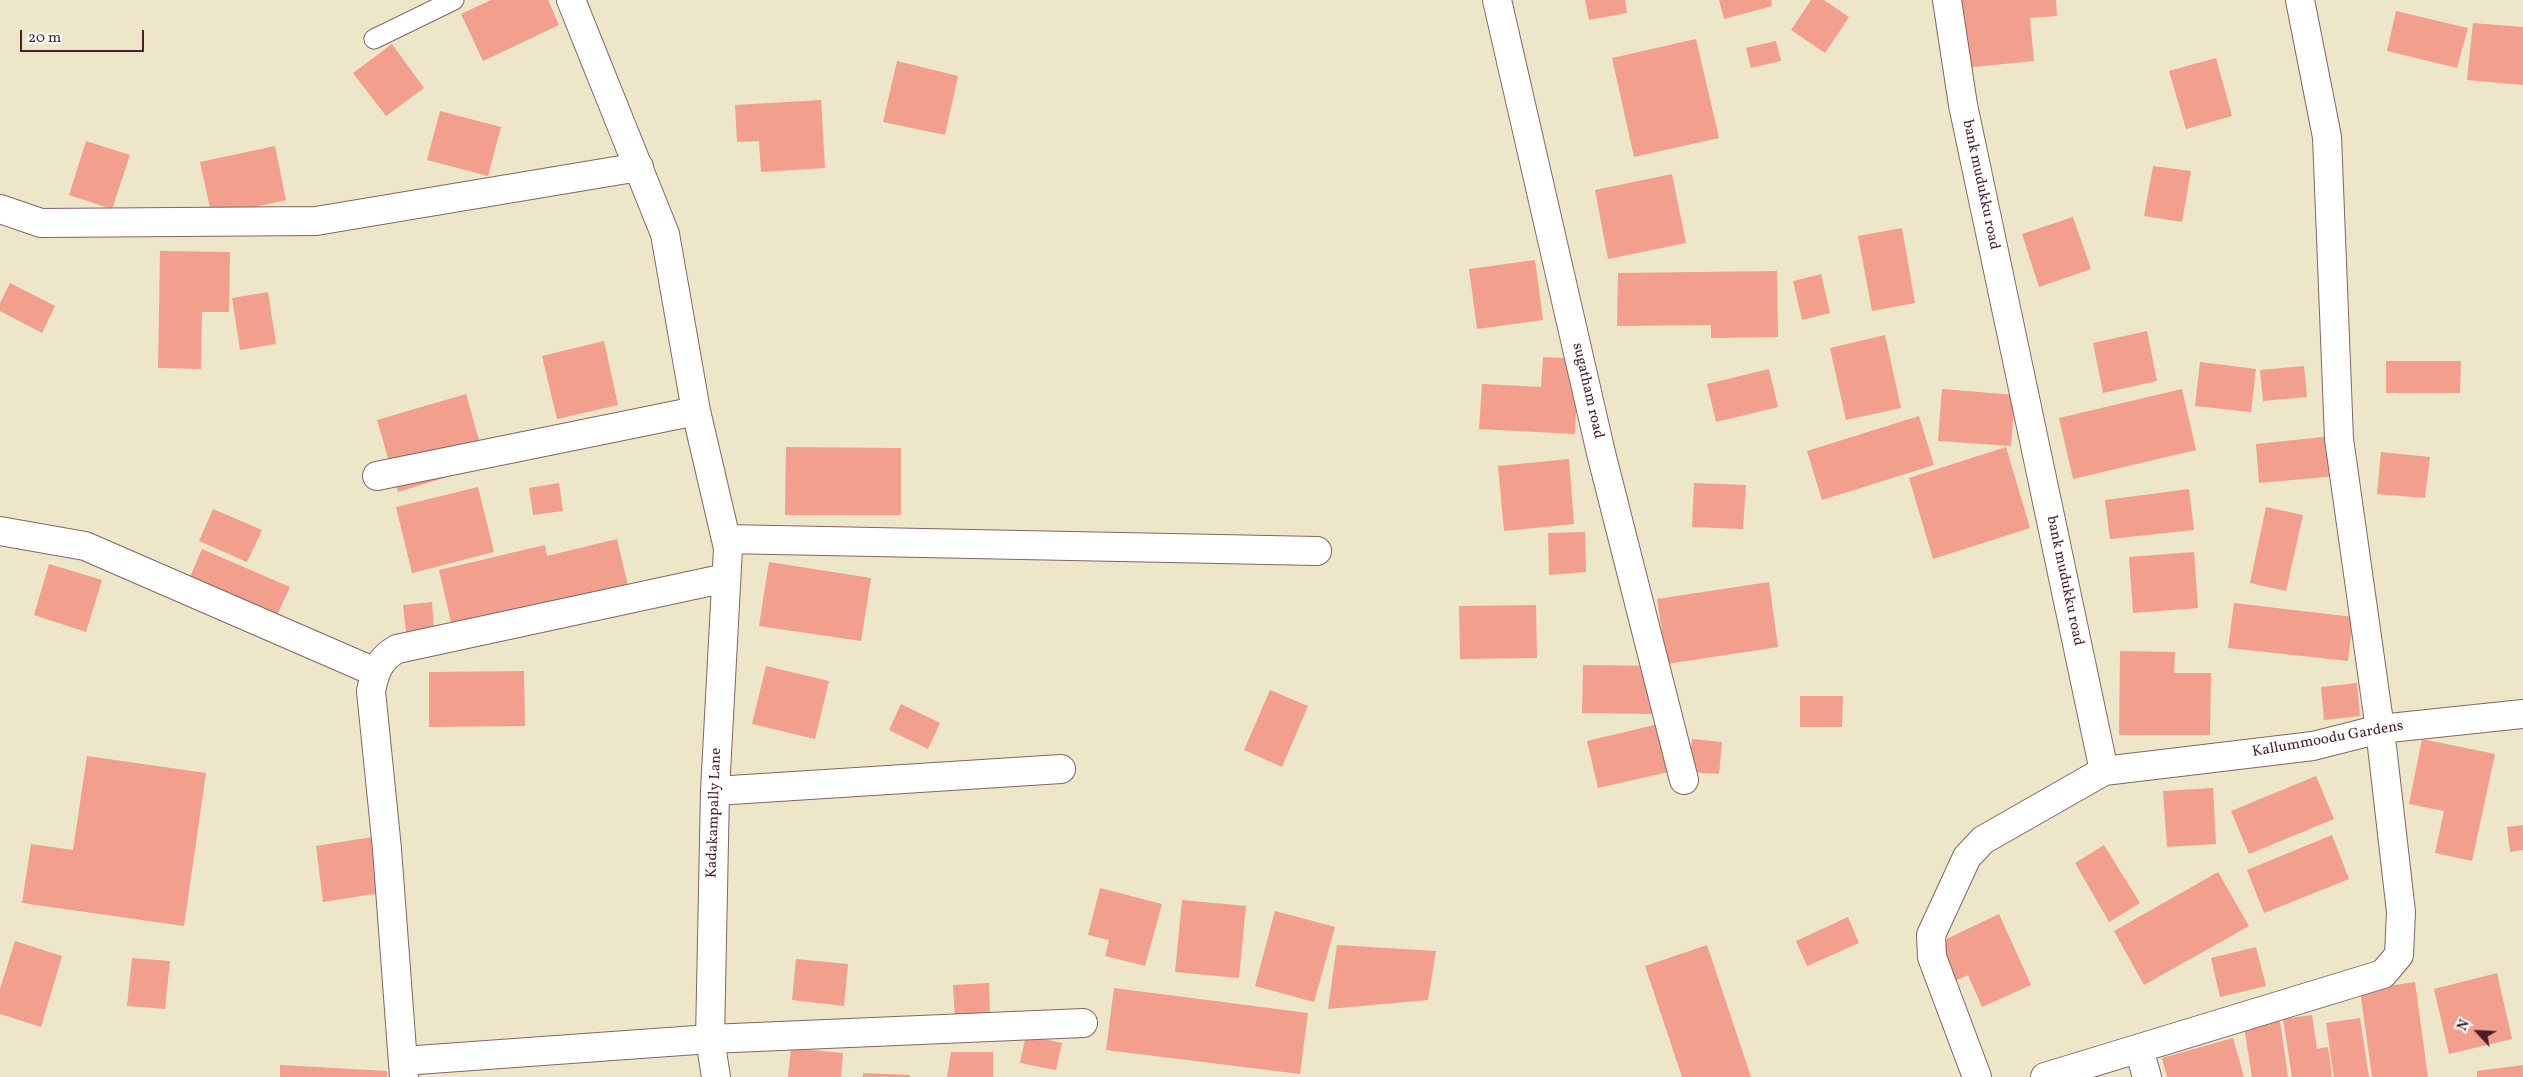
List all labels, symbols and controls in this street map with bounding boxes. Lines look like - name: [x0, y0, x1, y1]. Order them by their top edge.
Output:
- scale bar: [22, 20, 146, 52]
- text: 20 m: [28, 28, 61, 49]
- street label: bank mudukku road: [1957, 118, 2003, 252]
- street label: sugatham road: [1567, 341, 1607, 441]
- street label: bank mudukku road: [2041, 514, 2087, 648]
- street label: Kallummoodu Gardens: [2251, 718, 2405, 762]
- street label: Kadakampally Lane: [704, 747, 726, 879]
- north arrow: [2453, 1007, 2503, 1057]
- text: N: [2453, 1017, 2475, 1034]

